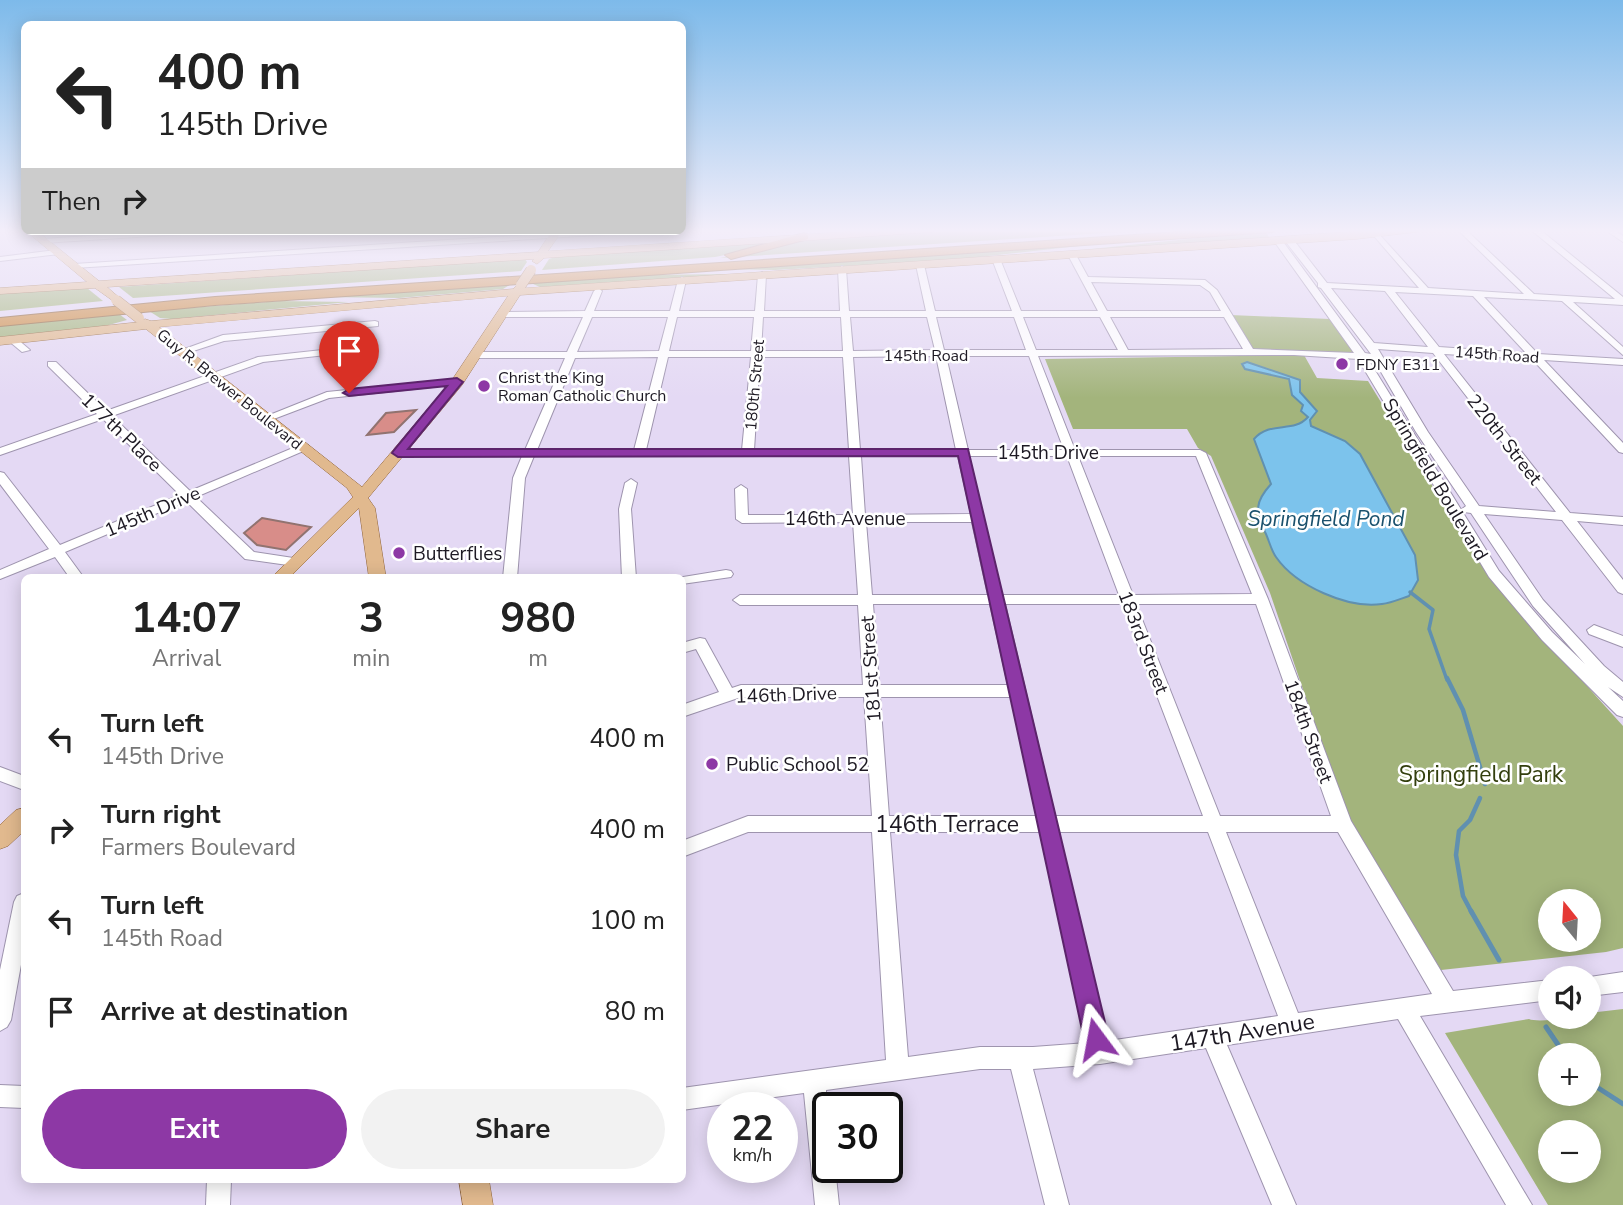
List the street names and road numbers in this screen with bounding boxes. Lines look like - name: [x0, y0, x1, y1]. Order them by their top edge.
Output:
- street label: Guy R. Brewer Boulevard: [152, 324, 307, 455]
- street label: 180th Street: [740, 338, 770, 432]
- street label: 145th Road: [1454, 341, 1540, 369]
- street label: 145th Road: [884, 345, 968, 367]
- street label: 177th Place: [75, 388, 167, 478]
- street label: 220th Street: [1461, 389, 1548, 491]
- street label: Springfield Boulevard: [1376, 393, 1494, 566]
- street label: 145th Drive: [997, 440, 1099, 466]
- street label: 145th Drive: [101, 480, 204, 544]
- street label: 146th Avenue: [784, 506, 906, 532]
- street label: 183rd Street: [1111, 587, 1175, 698]
- street label: 181st Street: [854, 615, 888, 723]
- street label: 184th Street: [1277, 676, 1339, 787]
- street label: 146th Drive: [735, 680, 837, 710]
- street label: 146th Terrace: [875, 809, 1019, 840]
- street label: 147th Avenue: [1167, 1006, 1317, 1059]

